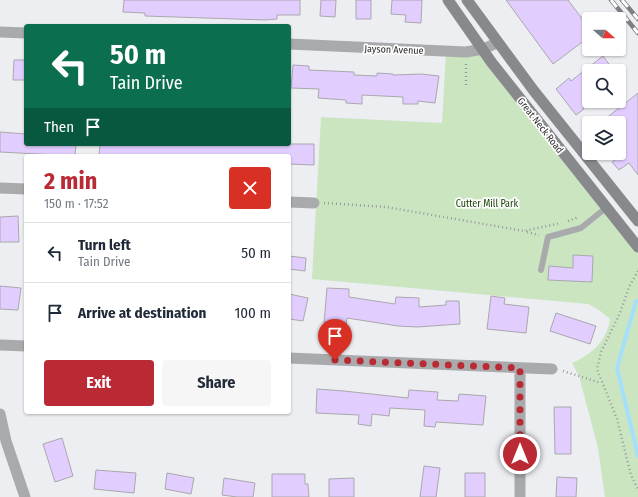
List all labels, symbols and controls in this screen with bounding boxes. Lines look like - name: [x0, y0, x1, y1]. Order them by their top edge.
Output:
- north arrow: [582, 12, 626, 56]
- map controls: [582, 12, 626, 160]
- text: 50 m: [110, 38, 166, 71]
- icon: left: [44, 40, 96, 92]
- street label: Jayson Avenue: [364, 43, 424, 57]
- button: search: [582, 64, 626, 108]
- text: Tain Drive: [110, 72, 183, 94]
- street label: Great Neck Road: [515, 95, 566, 156]
- icon: arrive: [82, 116, 104, 138]
- button: layers: [582, 116, 626, 160]
- text: Then: [44, 118, 74, 136]
- text: 2 min: [44, 167, 97, 195]
- button: close: [229, 167, 271, 209]
- text: 150 m · 17:52: [44, 196, 108, 211]
- park label: Cutter Mill Park: [456, 198, 518, 210]
- text: Turn left: [78, 236, 131, 254]
- icon: left: [44, 242, 66, 264]
- text: 50 m: [241, 244, 271, 262]
- text: Tain Drive: [78, 254, 130, 269]
- icon: arrive: [44, 302, 66, 324]
- text: Arrive at destination: [78, 304, 206, 322]
- text: 100 m: [234, 304, 271, 322]
- pin: [318, 319, 352, 360]
- icon: arrive: [324, 325, 346, 347]
- button: Exit: [44, 360, 154, 406]
- button: Share: [162, 360, 271, 406]
- position arrow: [499, 433, 541, 475]

